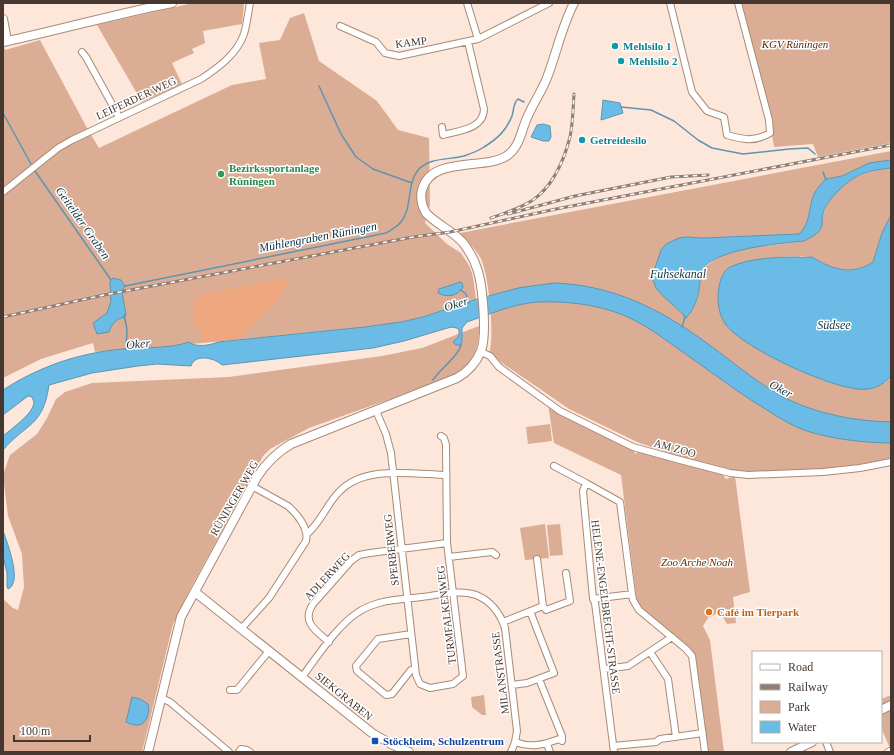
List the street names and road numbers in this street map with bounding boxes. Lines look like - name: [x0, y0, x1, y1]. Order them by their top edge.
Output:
- street label: KAMP: [394, 34, 428, 50]
- street label: LEIFERDER WEG: [94, 74, 178, 122]
- street label: AM ZOO: [653, 437, 697, 459]
- street label: RÜNINGER WEG: [208, 458, 260, 538]
- street label: SPERBERWEG: [381, 513, 401, 586]
- street label: HELENE-ENGELBRECHT-STRASSE: [589, 519, 623, 695]
- street label: ADLERWEG: [302, 550, 352, 602]
- street label: TURMFALKENWEG: [434, 565, 458, 665]
- street label: MILANSTRASSE: [489, 631, 511, 715]
- street label: SIEKGRABEN: [313, 669, 375, 723]

